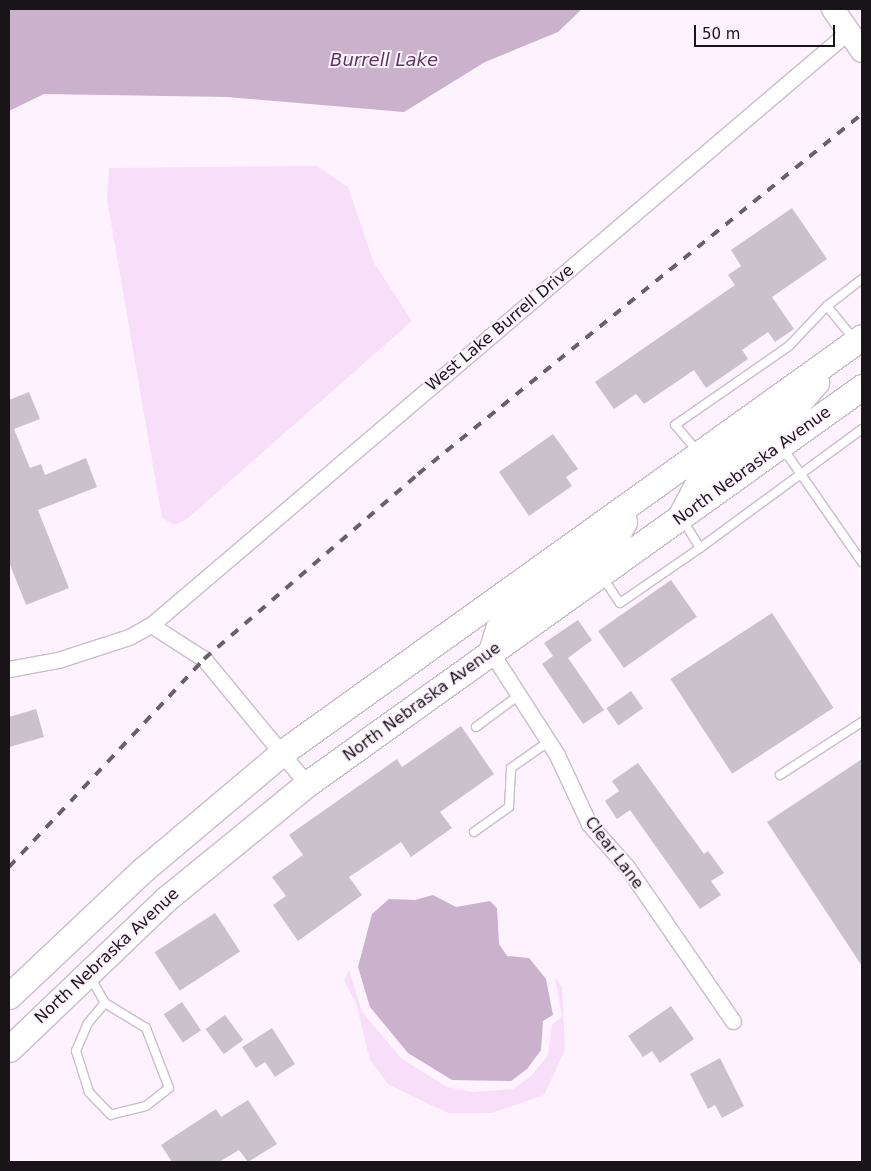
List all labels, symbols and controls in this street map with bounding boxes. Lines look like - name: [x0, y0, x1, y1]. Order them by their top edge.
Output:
- scale bar: [696, 15, 837, 47]
- text: 50 m: [702, 25, 740, 43]
- water label: Burrell Lake: [330, 49, 438, 71]
- street label: West Lake Burrell Drive: [422, 261, 578, 395]
- street label: North Nebraska Avenue: [670, 402, 834, 530]
- street label: North Nebraska Avenue: [340, 638, 504, 766]
- street label: Clear Lane: [581, 813, 647, 893]
- street label: North Nebraska Avenue: [31, 884, 183, 1028]

